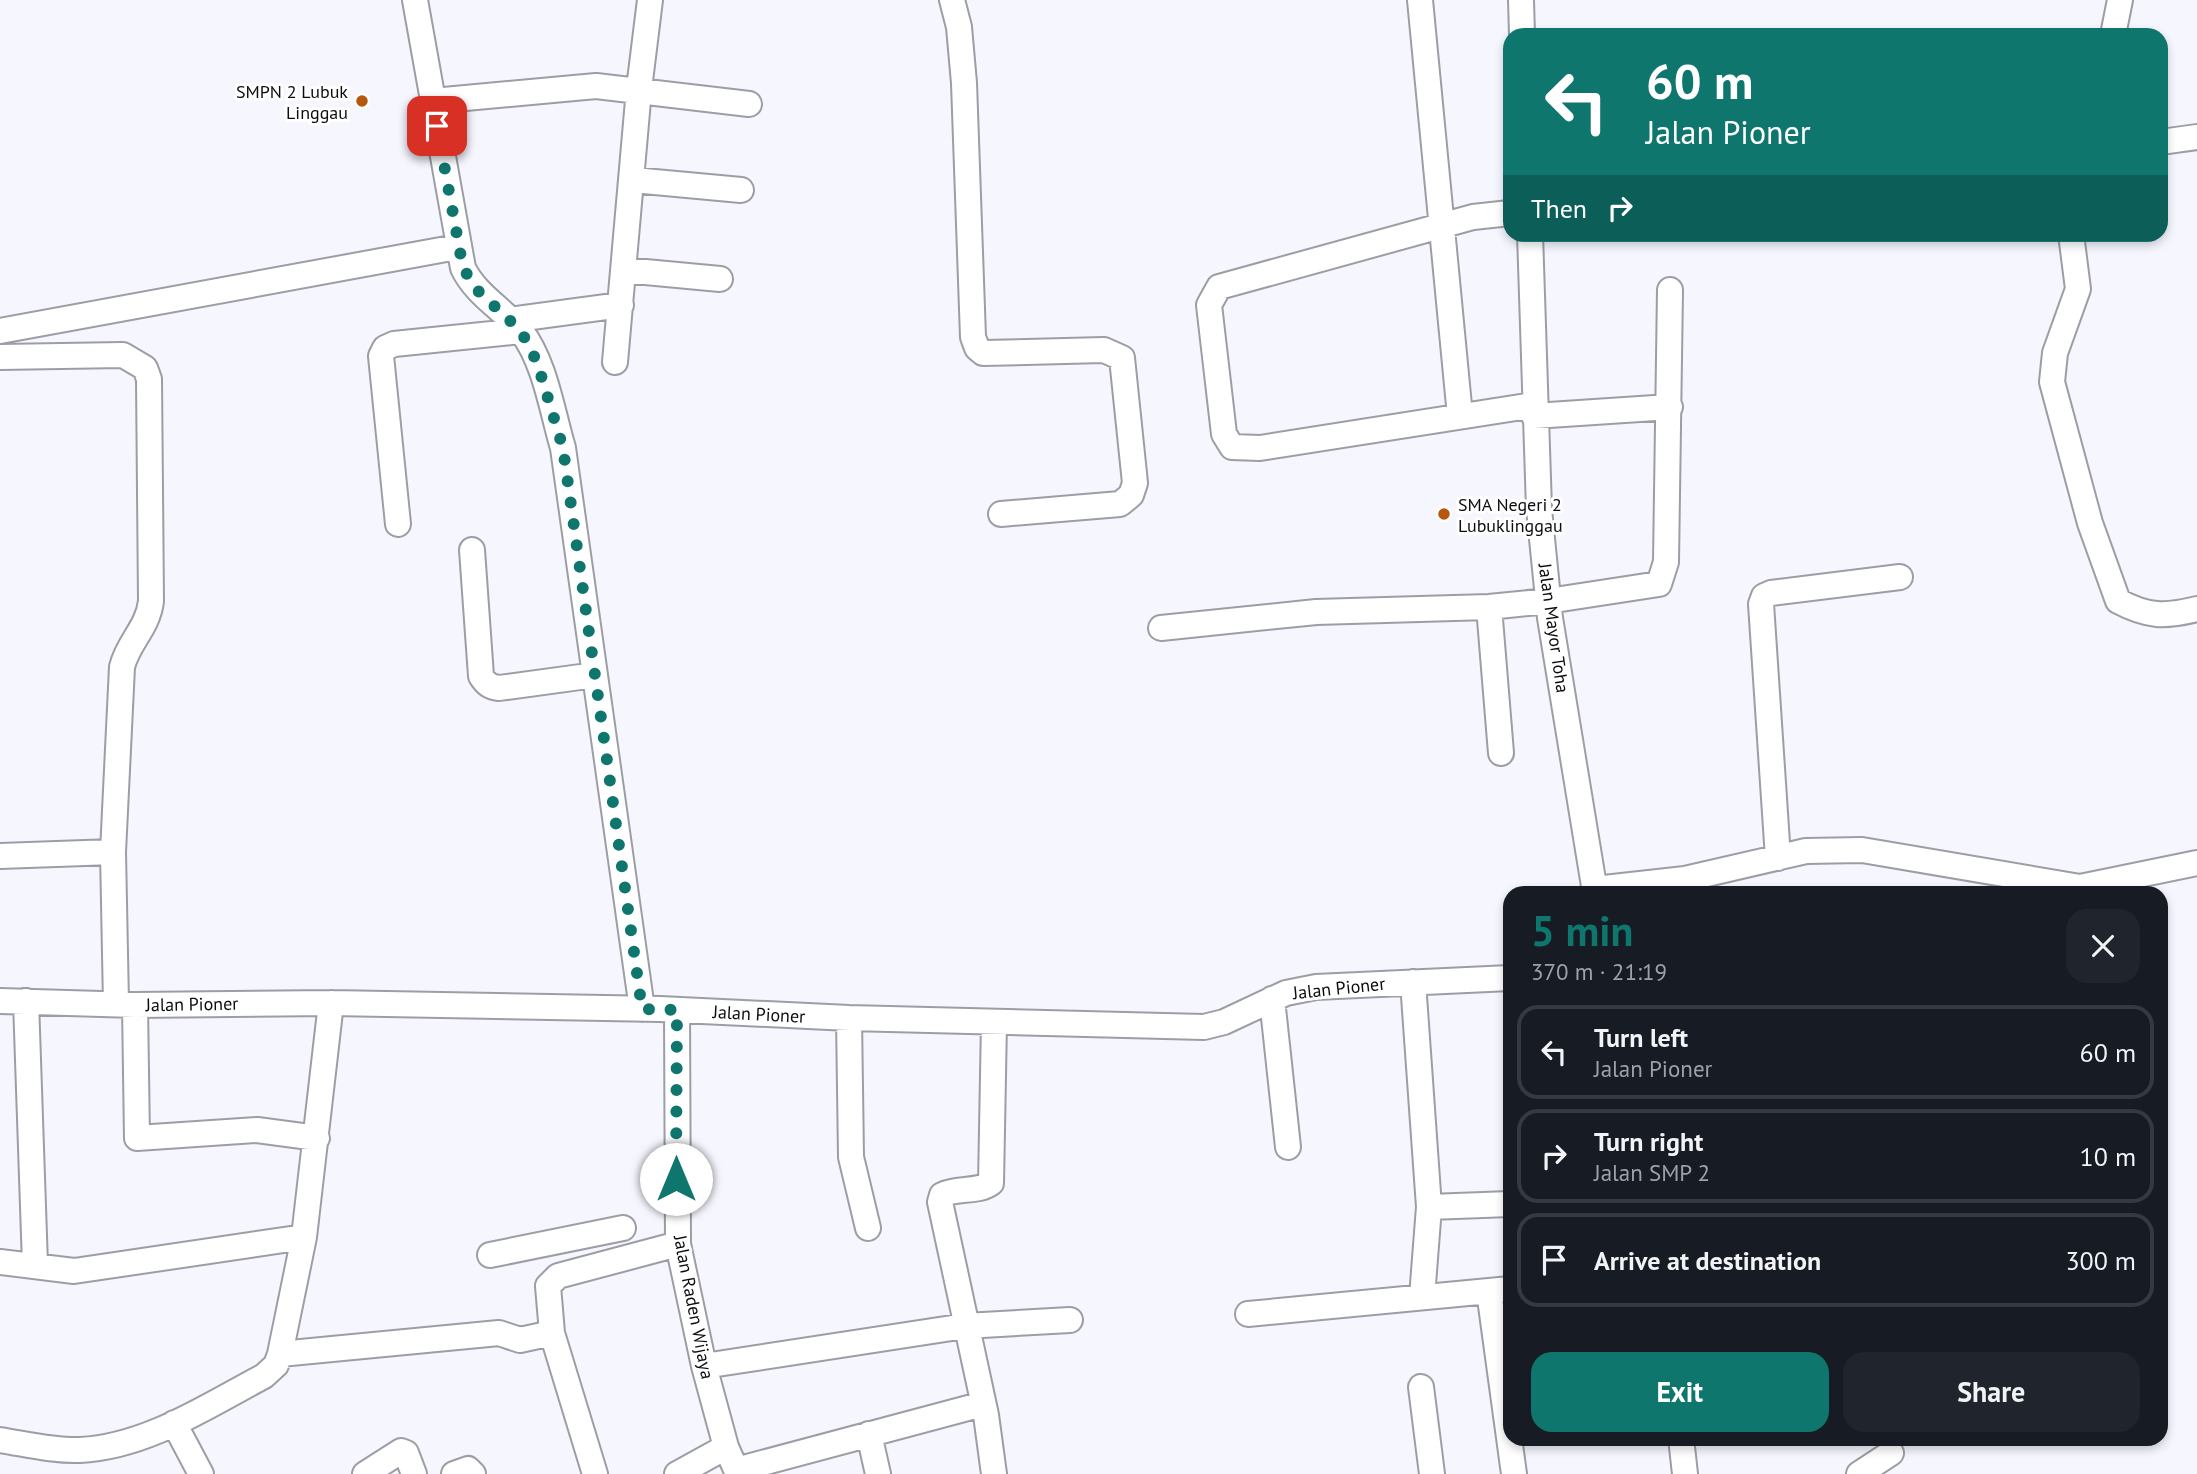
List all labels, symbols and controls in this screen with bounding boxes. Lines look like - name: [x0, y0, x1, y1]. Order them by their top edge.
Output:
- text: 60 m: [1646, 49, 1753, 113]
- icon: left: [1531, 56, 1622, 147]
- place label: SMPN 2 Lubuk Linggau: [236, 80, 348, 124]
- marker: SMPN 2 Lubuk Linggau: [354, 93, 370, 109]
- pin: [407, 96, 467, 156]
- icon: arrive: [418, 107, 456, 145]
- text: Jalan Pioner: [1646, 111, 1811, 153]
- icon: right: [1601, 189, 1639, 227]
- text: Then: [1531, 192, 1587, 225]
- place label: SMA Negeri 2 Lubuklinggau: [1458, 493, 1563, 537]
- marker: SMA Negeri 2 Lubuklinggau: [1436, 506, 1452, 522]
- street label: Jalan Mayor Toha: [1533, 561, 1574, 694]
- text: 5 min: [1531, 903, 1633, 958]
- button: close: [2066, 909, 2140, 983]
- text: 370 m · 21:19: [1531, 957, 1667, 986]
- street label: Jalan Pioner: [1291, 972, 1386, 1004]
- street label: Jalan Pioner: [144, 992, 239, 1016]
- street label: Jalan Pioner: [711, 1000, 806, 1028]
- text: Turn left: [1594, 1021, 1688, 1054]
- icon: left: [1535, 1033, 1573, 1071]
- text: 60 m: [2080, 1036, 2136, 1069]
- text: Jalan Pioner: [1594, 1054, 1712, 1083]
- text: Turn right: [1594, 1125, 1703, 1158]
- icon: right: [1535, 1137, 1573, 1175]
- text: 10 m: [2080, 1140, 2136, 1173]
- position arrow: [639, 1142, 713, 1216]
- text: Jalan SMP 2: [1594, 1158, 1710, 1187]
- street label: Jalan Raden Wijaya: [669, 1232, 719, 1381]
- icon: arrive: [1535, 1241, 1573, 1279]
- text: Arrive at destination: [1594, 1244, 1821, 1277]
- text: 300 m: [2065, 1244, 2136, 1277]
- button: Exit: [1531, 1352, 1829, 1432]
- button: Share: [1843, 1352, 2140, 1432]

